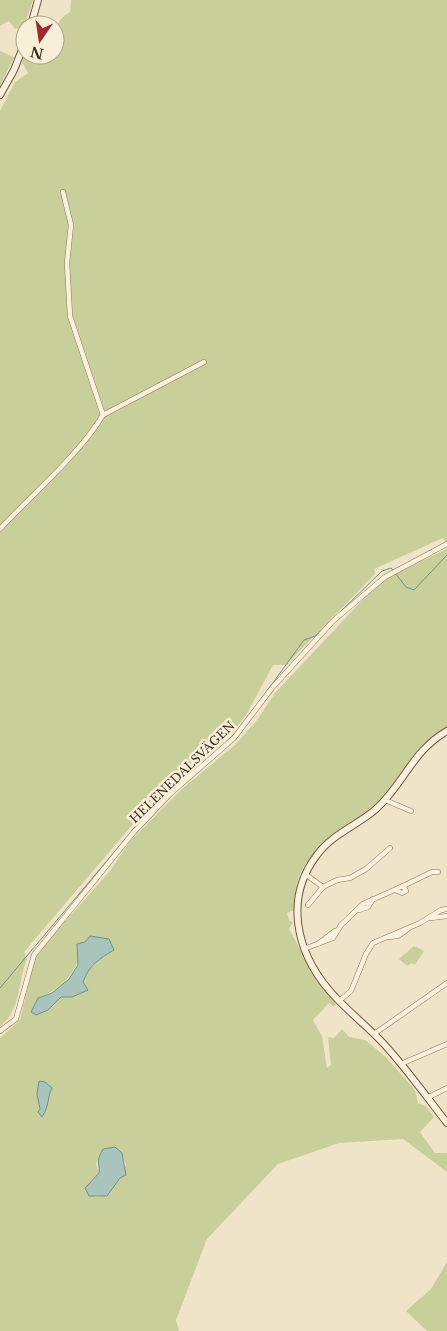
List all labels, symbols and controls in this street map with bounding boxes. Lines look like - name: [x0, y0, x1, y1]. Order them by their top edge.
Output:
- north arrow: [15, 15, 65, 65]
- text: N: [29, 42, 46, 63]
- street label: HELENEDALSVÄGEN: [126, 717, 238, 826]

